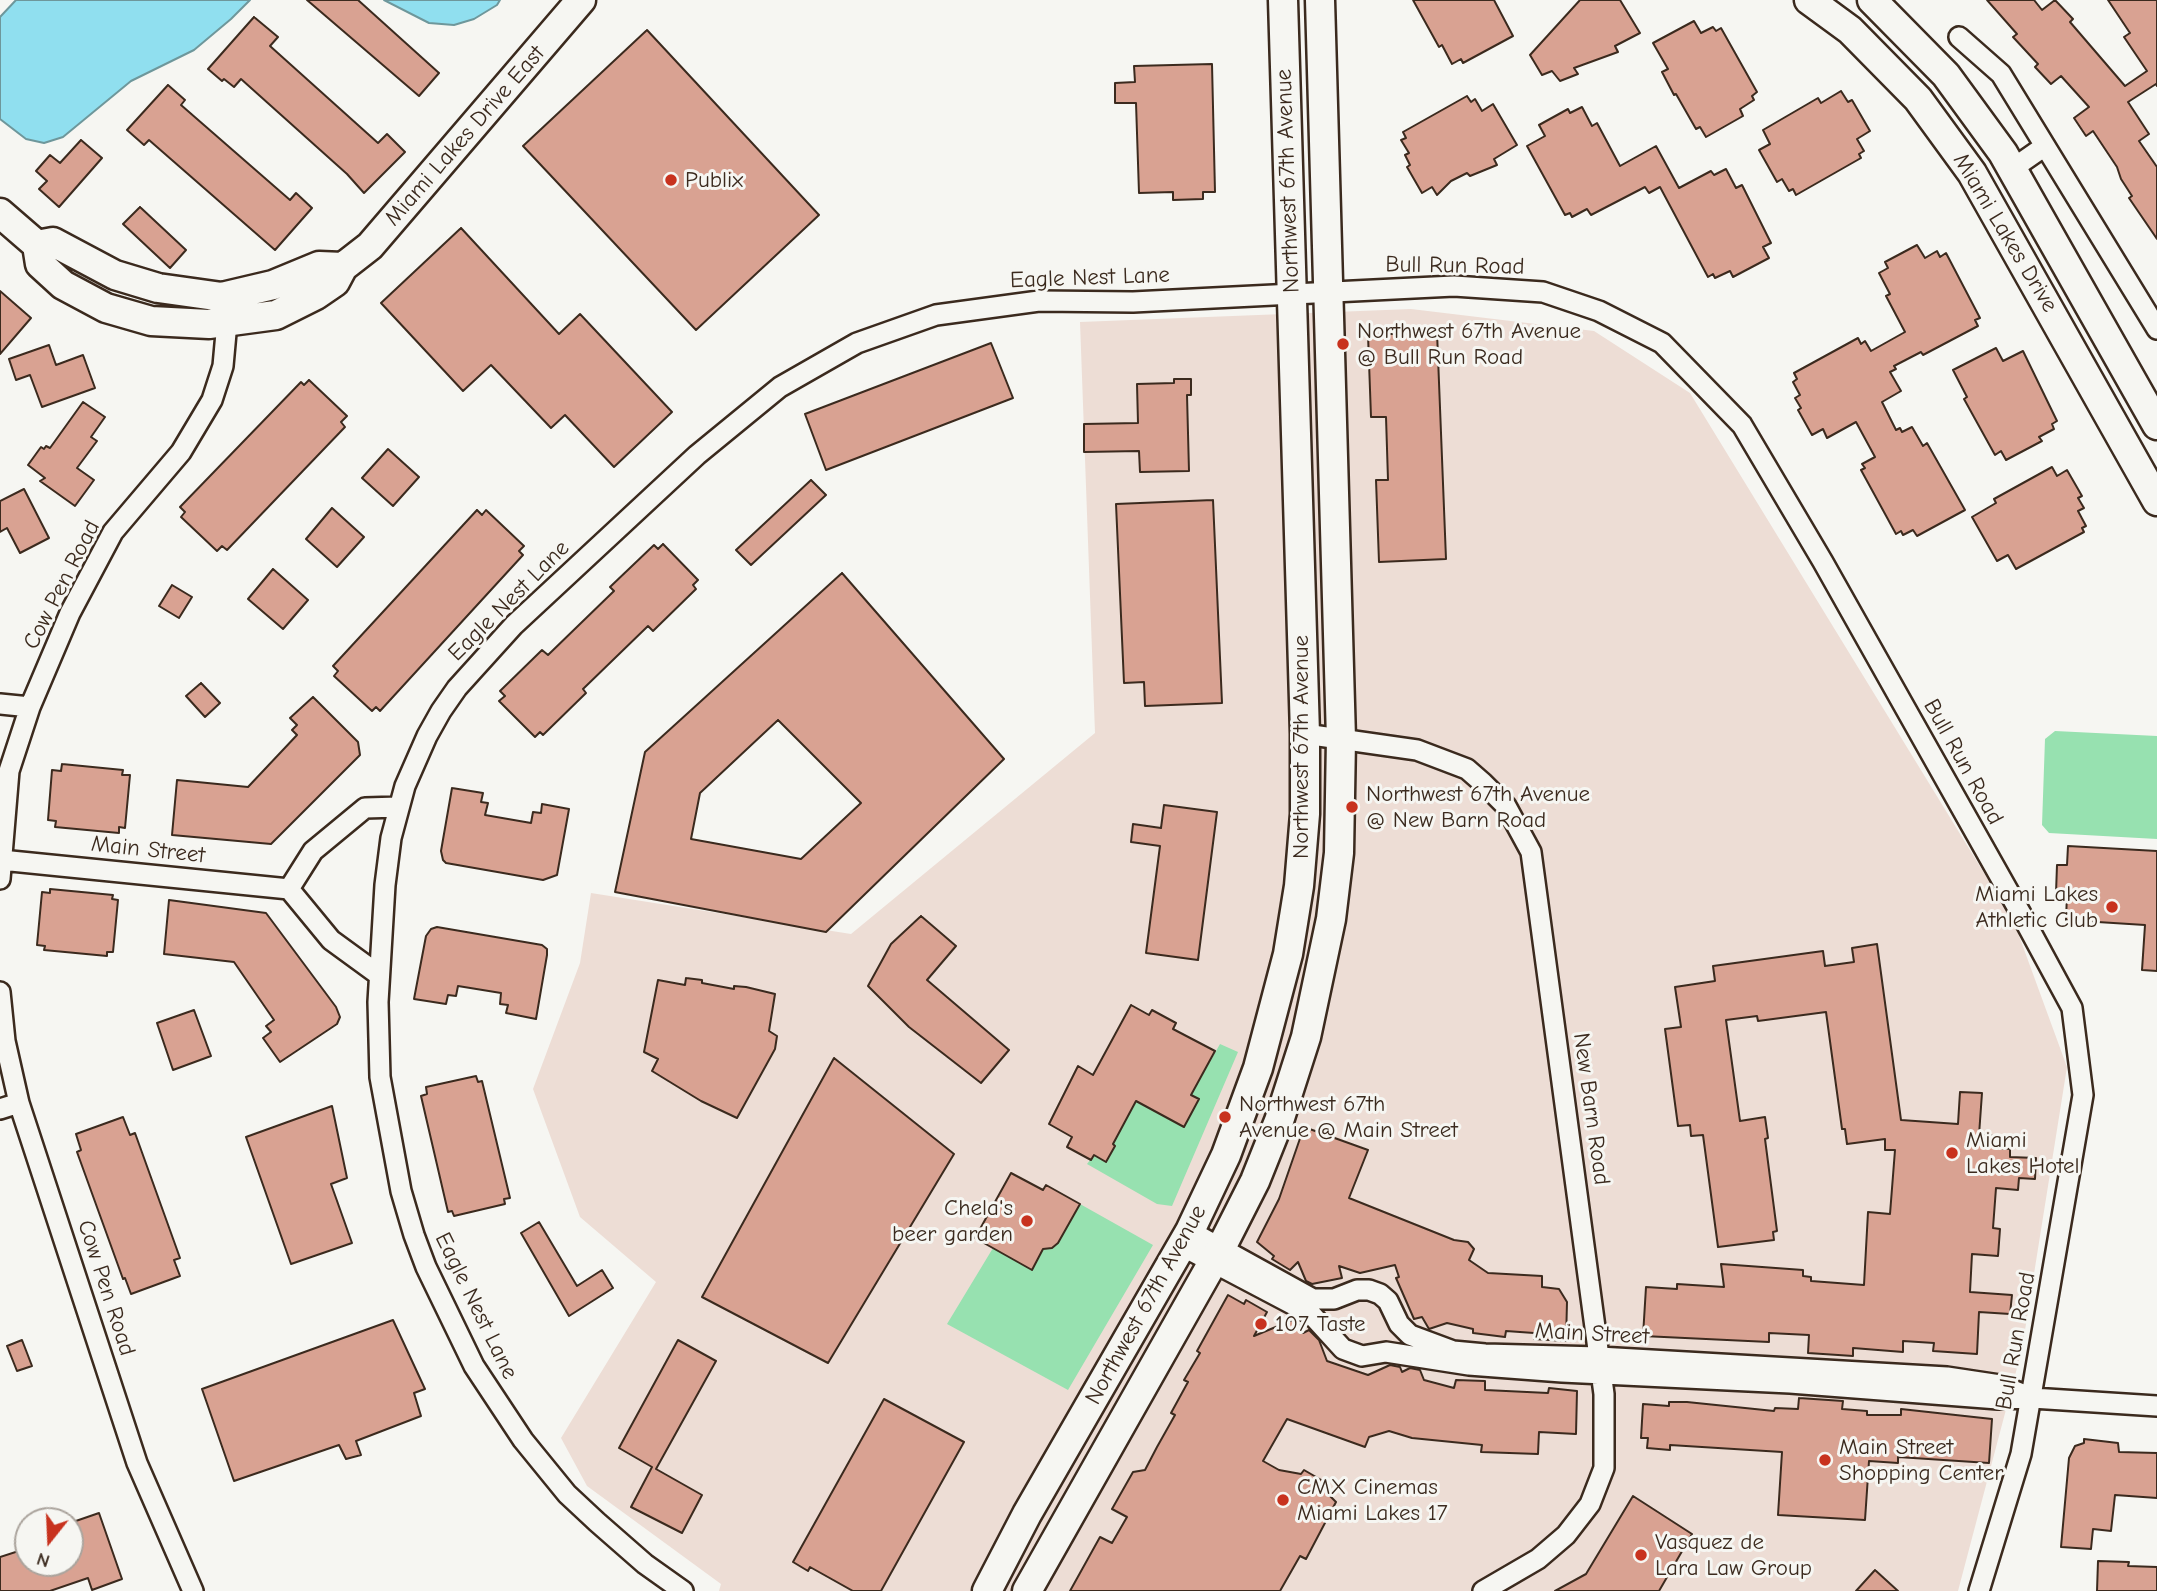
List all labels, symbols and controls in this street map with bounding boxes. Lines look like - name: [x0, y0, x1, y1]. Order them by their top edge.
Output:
- street label: Miami Lakes Drive East: [379, 40, 551, 232]
- street label: Northwest 67th Avenue: [1270, 69, 1306, 293]
- street label: Miami Lakes Drive: [1947, 149, 2063, 317]
- place label: Publix: [685, 166, 743, 194]
- marker: Publix: [663, 172, 679, 188]
- street label: Bull Run Road: [1385, 251, 1525, 281]
- street label: Eagle Nest Lane: [1010, 261, 1170, 295]
- place label: Northwest 67th Avenue @ Bull Run Road: [1357, 317, 1581, 371]
- marker: Northwest 67th Avenue @ Bull Run Road: [1335, 336, 1351, 352]
- street label: Cow Pen Road: [18, 516, 106, 654]
- street label: Eagle Nest Lane: [443, 535, 575, 667]
- street label: Northwest 67th Avenue: [1287, 635, 1315, 859]
- street label: Bull Run Road: [1917, 694, 2009, 830]
- place label: Northwest 67th Avenue @ New Barn Road: [1366, 780, 1590, 834]
- marker: Northwest 67th Avenue @ New Barn Road: [1344, 799, 1360, 815]
- street label: Main Street: [90, 830, 206, 870]
- place label: Miami Lakes Athletic Club: [1975, 880, 2098, 934]
- marker: Miami Lakes Athletic Club: [2104, 899, 2120, 915]
- street label: New Barn Road: [1567, 1031, 1615, 1187]
- place label: Northwest 67th Avenue @ Main Street: [1239, 1090, 1458, 1144]
- marker: Northwest 67th Avenue @ Main Street: [1217, 1109, 1233, 1125]
- place label: Miami Lakes Hotel: [1966, 1126, 2079, 1180]
- marker: Miami Lakes Hotel: [1944, 1145, 1960, 1161]
- place label: Chela's beer garden: [892, 1194, 1013, 1248]
- street label: Northwest 67th Avenue: [1080, 1200, 1212, 1410]
- marker: Chela's beer garden: [1019, 1213, 1035, 1229]
- street label: Cow Pen Road: [71, 1217, 141, 1359]
- street label: Eagle Nest Lane: [429, 1228, 523, 1384]
- street label: Bull Run Road: [1990, 1270, 2042, 1412]
- place label: 107 Taste: [1275, 1310, 1365, 1338]
- marker: 107 Taste: [1253, 1316, 1269, 1332]
- street label: Main Street: [1534, 1317, 1650, 1351]
- place label: Main Street Shopping Center: [1839, 1433, 2003, 1487]
- marker: Main Street Shopping Center: [1817, 1452, 1833, 1468]
- place label: CMX Cinemas Miami Lakes 17: [1297, 1473, 1448, 1527]
- marker: CMX Cinemas Miami Lakes 17: [1275, 1492, 1291, 1508]
- north arrow: [14, 1507, 84, 1577]
- place label: Vasquez de Lara Law Group: [1655, 1528, 1812, 1582]
- marker: Vasquez de Lara Law Group: [1633, 1547, 1649, 1563]
- text: N: [34, 1548, 52, 1572]

